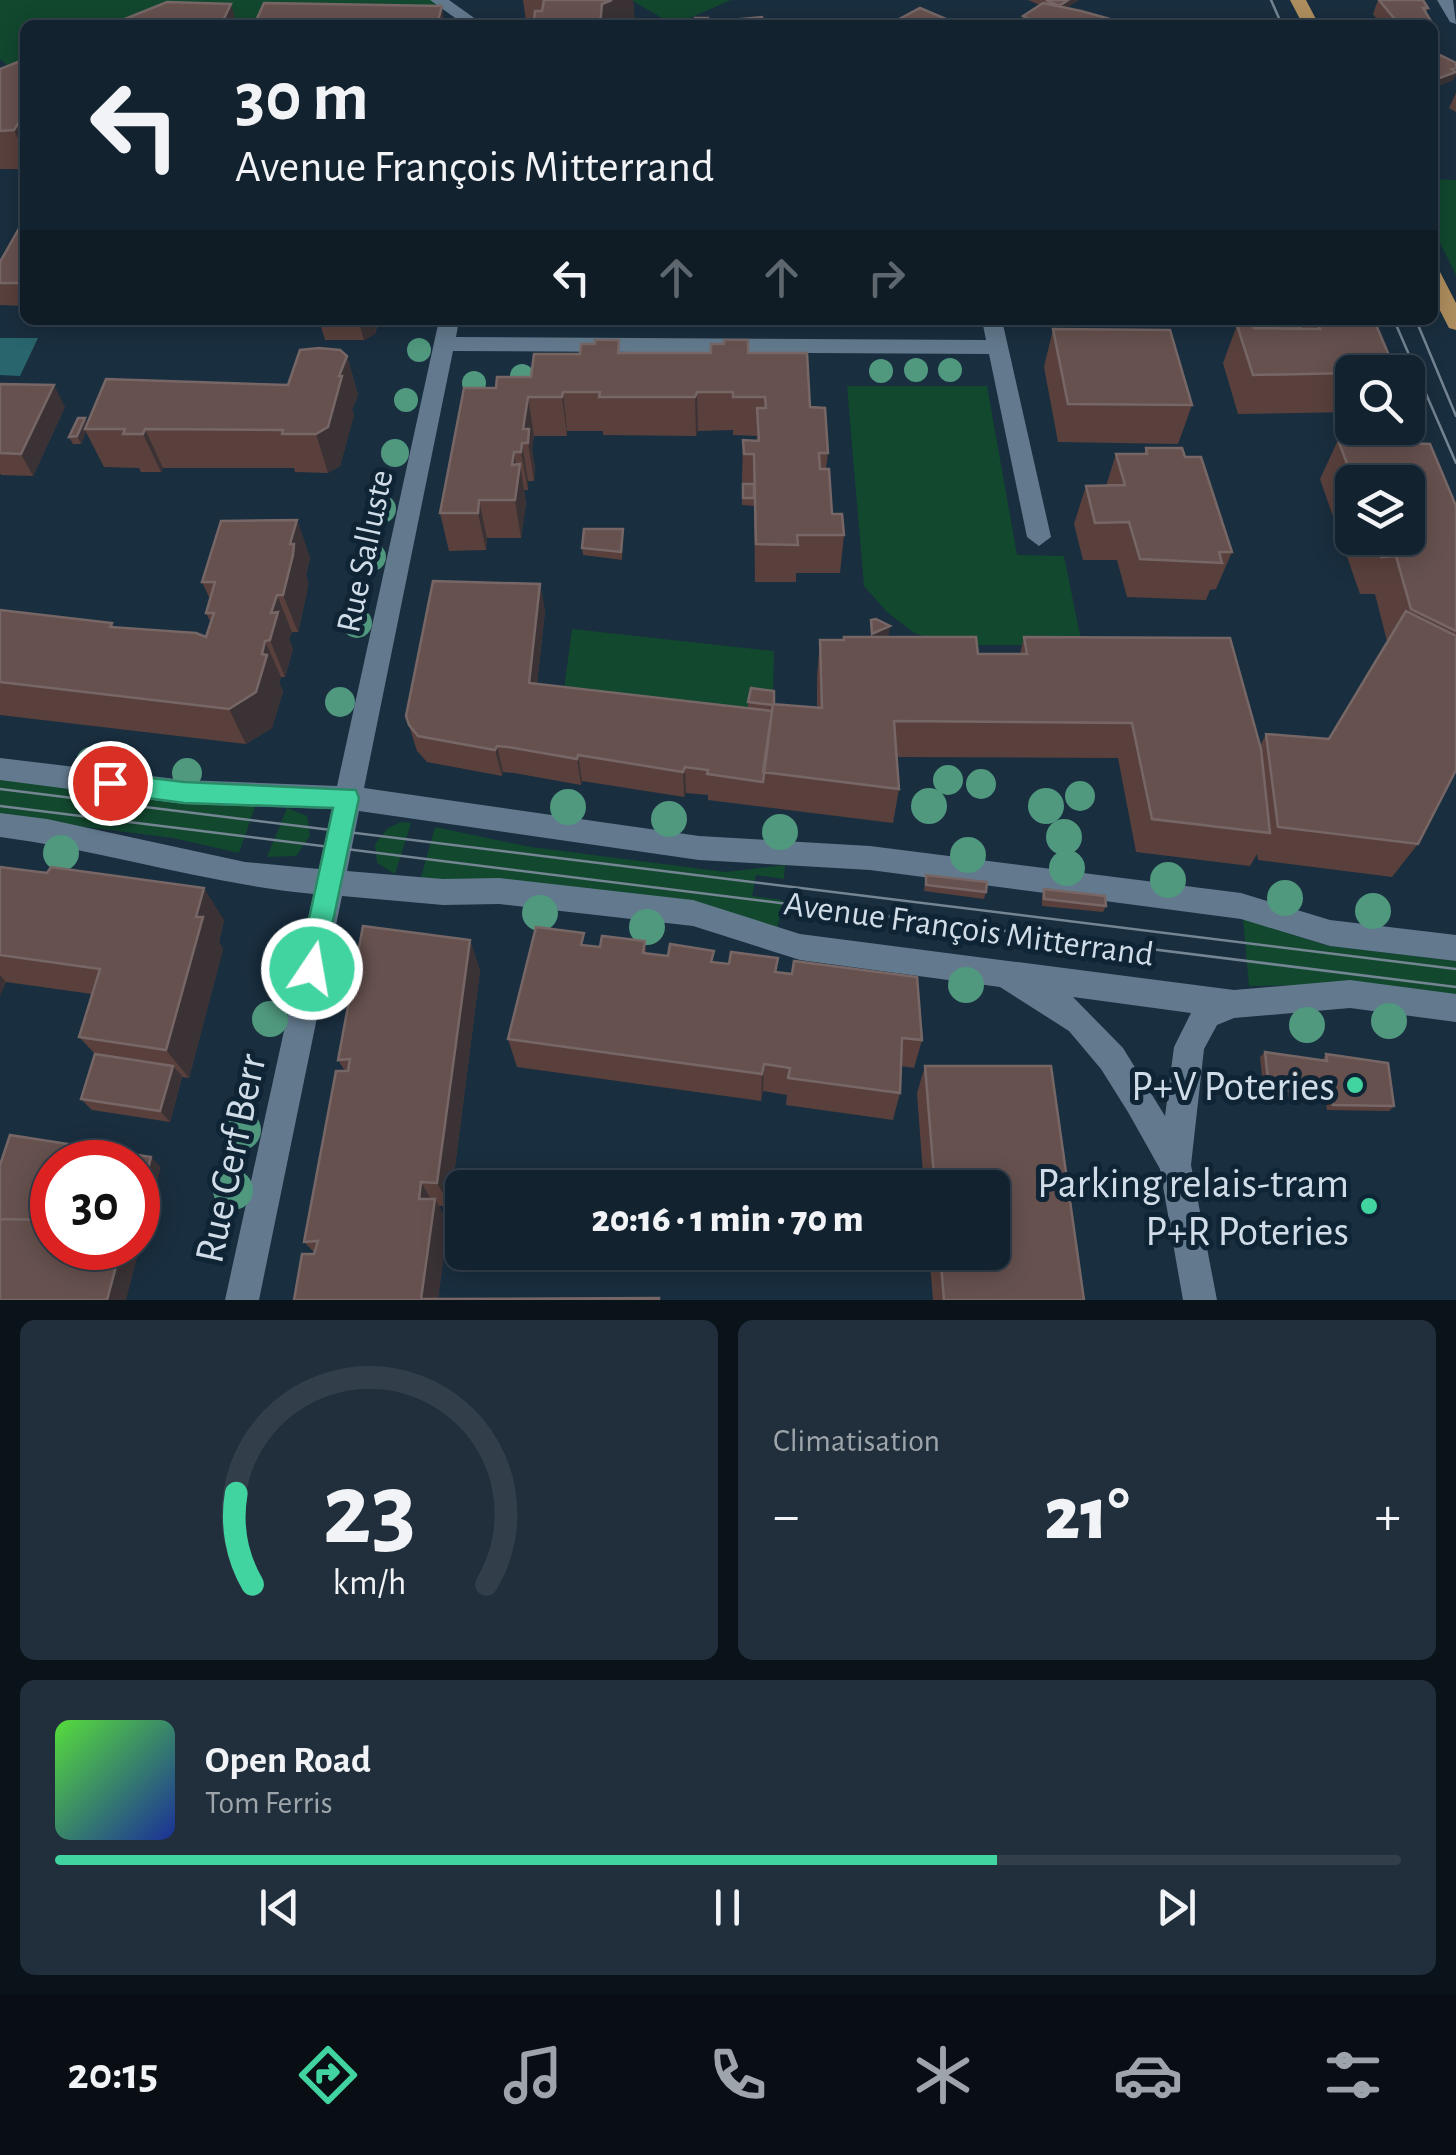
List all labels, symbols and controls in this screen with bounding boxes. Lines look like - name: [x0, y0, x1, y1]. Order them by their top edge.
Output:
- icon: left: [70, 60, 200, 190]
- text: 30 m: [235, 63, 369, 133]
- text: Avenue François Mitterrand: [235, 145, 714, 190]
- icon: left: [544, 250, 599, 305]
- icon: ahead: [649, 250, 704, 305]
- icon: ahead: [754, 250, 809, 305]
- icon: right: [859, 250, 914, 305]
- map controls: [1335, 355, 1425, 555]
- button: search: [1335, 355, 1425, 445]
- button: layers: [1335, 465, 1425, 555]
- street label: Rue Salluste: [331, 467, 400, 636]
- pin: [68, 741, 153, 826]
- icon: arrive: [83, 756, 138, 811]
- street label: Avenue François Mitterrand: [782, 886, 1156, 973]
- position arrow: [260, 917, 364, 1021]
- street label: Rue Cerf Berr: [188, 1050, 274, 1267]
- place label: P+V Poteries: [1131, 1066, 1335, 1108]
- marker: P+V Poteries: [1344, 1074, 1366, 1096]
- speed limit sign: 30: [30, 1140, 160, 1270]
- place label: Parking relais-tram P+R Poteries: [1037, 1163, 1349, 1253]
- marker: Parking relais-tram P+R Poteries: [1358, 1195, 1380, 1217]
- text: 20:16 · 1 min · 70 m: [591, 1201, 864, 1239]
- text: Climatisation: [773, 1425, 940, 1457]
- text: 23: [322, 1459, 416, 1563]
- text: 21°: [1044, 1478, 1130, 1553]
- text: −: [773, 1489, 799, 1544]
- text: +: [1375, 1489, 1401, 1544]
- text: km/h: [332, 1565, 406, 1601]
- text: Open Road: [205, 1742, 371, 1780]
- text: Tom Ferris: [205, 1787, 333, 1819]
- icon: previous: [252, 1880, 307, 1935]
- icon: pause: [700, 1880, 755, 1935]
- icon: next: [1149, 1880, 1204, 1935]
- icon: directions: [293, 2040, 363, 2110]
- icon: music: [498, 2040, 568, 2110]
- icon: phone: [703, 2040, 773, 2110]
- icon: climate: [908, 2040, 978, 2110]
- icon: car: [1113, 2040, 1183, 2110]
- icon: filters: [1318, 2040, 1388, 2110]
- text: 20:15: [68, 2052, 158, 2097]

